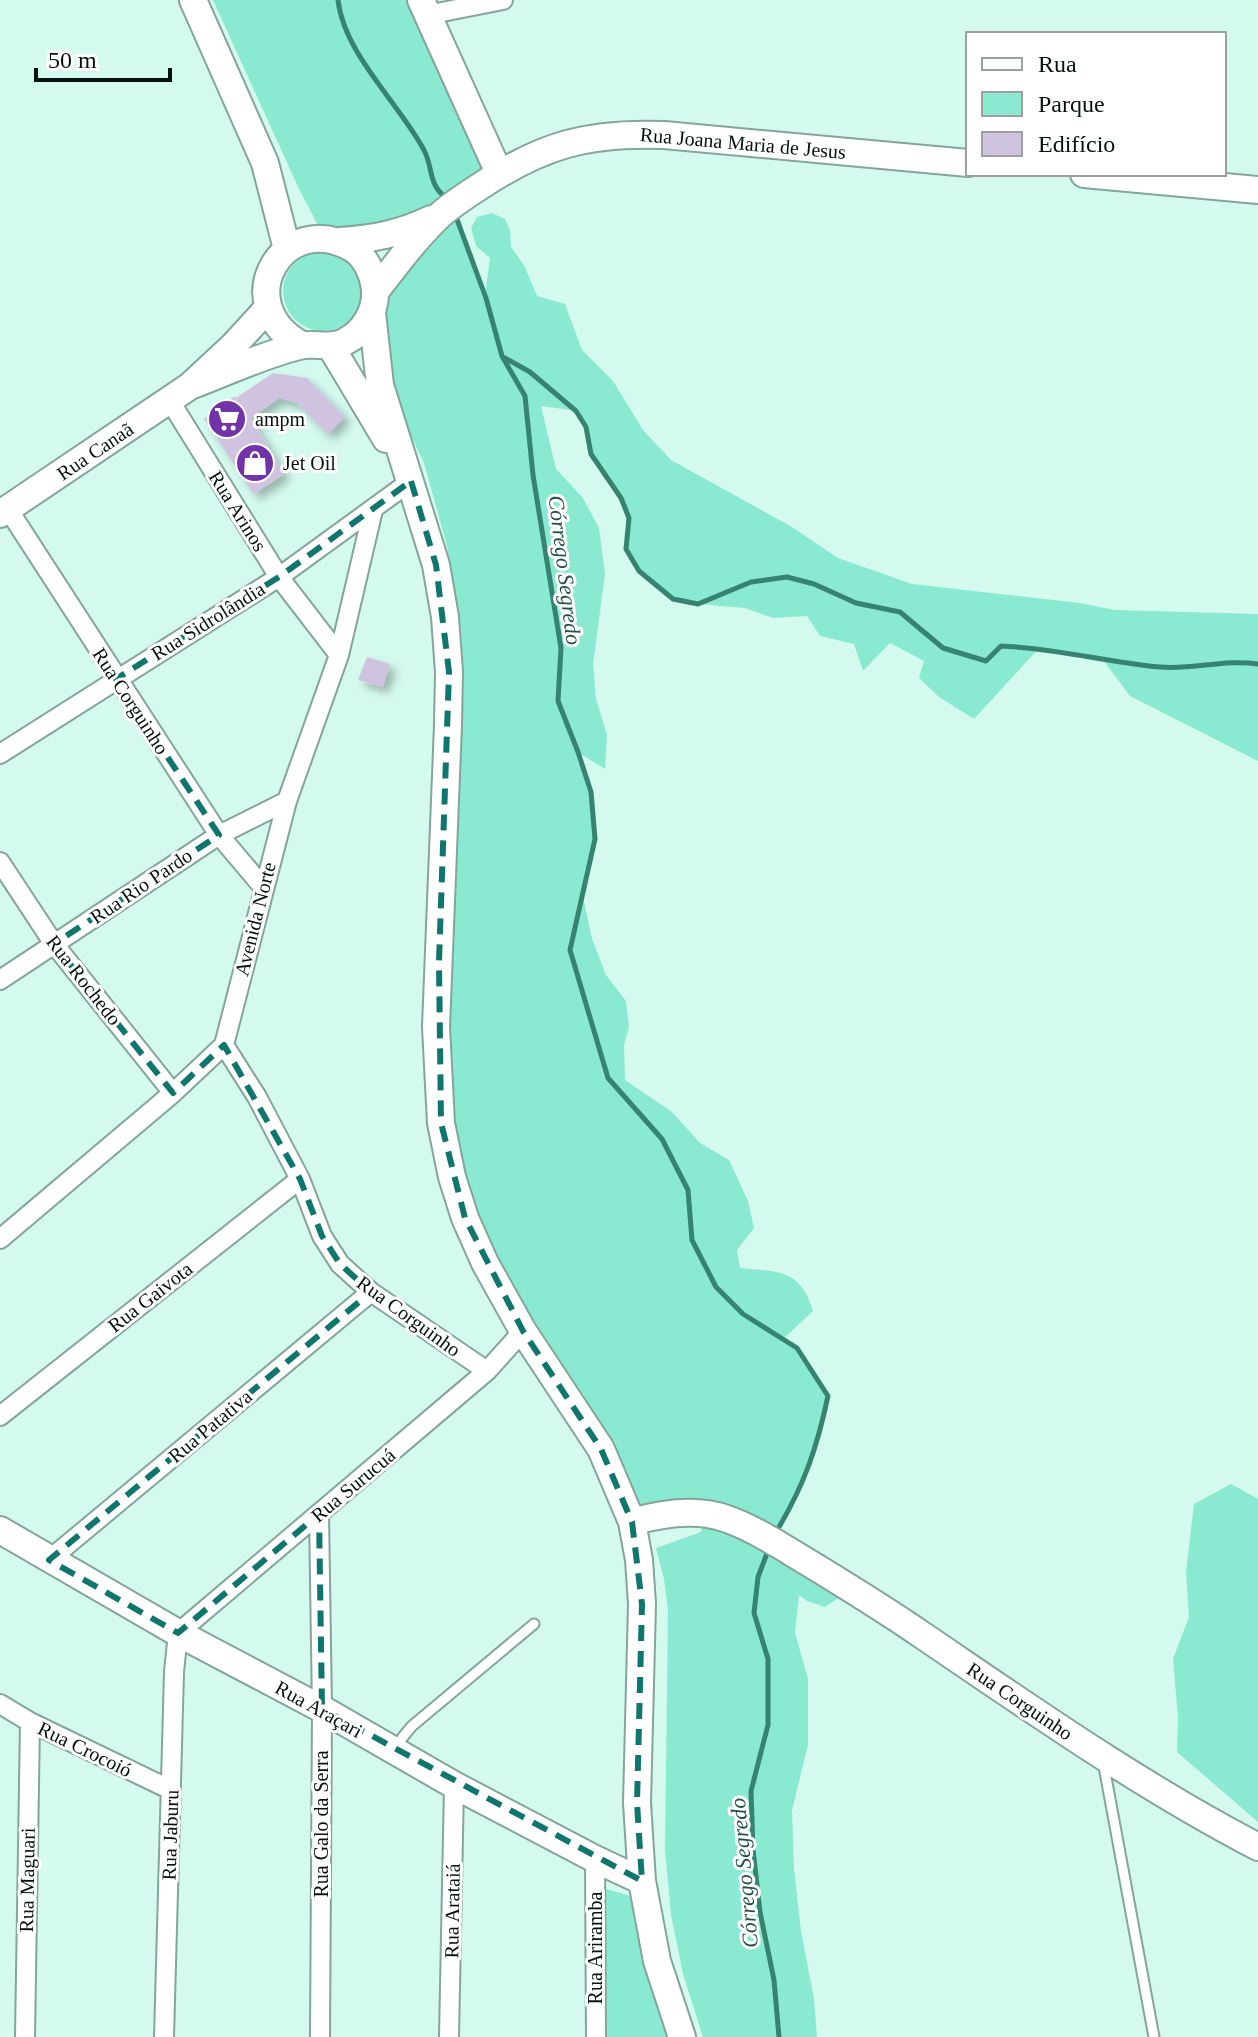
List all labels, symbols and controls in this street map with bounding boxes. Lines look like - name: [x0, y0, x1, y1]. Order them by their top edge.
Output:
- scale bar: [36, 32, 170, 82]
- legend: [966, 32, 1226, 176]
- text: 50 m: [48, 47, 97, 73]
- text: Rua: [1038, 51, 1077, 77]
- text: Parque: [1038, 91, 1105, 117]
- street label: Rua Joana Maria de Jesus: [639, 123, 847, 163]
- text: Edifício: [1038, 131, 1115, 157]
- supermarket icon: ampm: [206, 398, 248, 440]
- place label: ampm: [255, 408, 305, 431]
- street label: Rua Canaã: [53, 417, 137, 484]
- shop icon: Jet Oil: [234, 442, 276, 484]
- place label: Jet Oil: [283, 452, 336, 474]
- street label: Rua Arinos: [205, 467, 271, 555]
- water label: Córrego Segredo: [543, 494, 587, 646]
- street label: Rua Sidrolândia: [147, 577, 269, 665]
- street label: Rua Corguinho: [88, 644, 174, 759]
- street label: Rua Rio Pardo: [86, 844, 196, 928]
- street label: Avenida Norte: [230, 860, 280, 978]
- street label: Rua Rochedo: [42, 931, 126, 1029]
- street label: Rua Gaivota: [104, 1257, 196, 1337]
- street label: Rua Corguinho: [352, 1271, 465, 1362]
- street label: Rua Patativa: [164, 1385, 256, 1467]
- street label: Rua Surucuá: [307, 1443, 400, 1526]
- street label: Rua Corguinho: [963, 1658, 1077, 1745]
- street label: Rua Araçari: [271, 1676, 367, 1743]
- street label: Rua Crocoió: [34, 1717, 136, 1781]
- street label: Rua Galo da Serra: [310, 1750, 332, 1898]
- street label: Rua Jaburu: [157, 1789, 183, 1881]
- water label: Córrego Segredo: [725, 1797, 763, 1949]
- street label: Rua Maguari: [15, 1827, 40, 1933]
- street label: Rua Arataiá: [440, 1863, 464, 1959]
- street label: Rua Ariramba: [584, 1892, 606, 2004]

